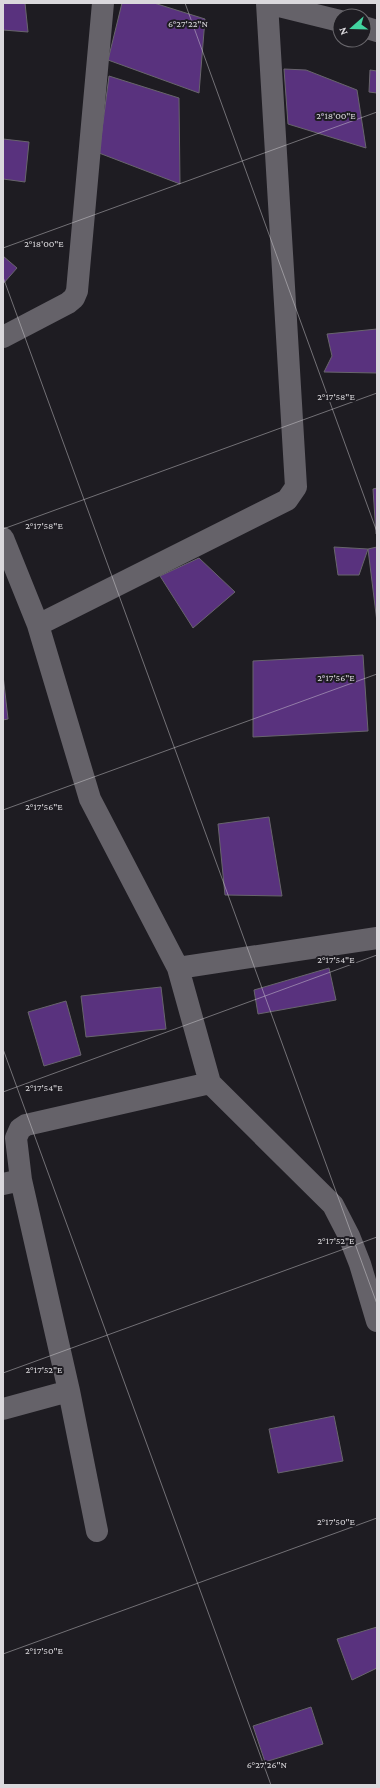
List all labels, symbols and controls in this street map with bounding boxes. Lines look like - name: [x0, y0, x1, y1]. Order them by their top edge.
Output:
- north arrow: [332, 8, 372, 48]
- text: 6°27'22"N: [168, 18, 208, 29]
- text: N: [336, 25, 350, 37]
- text: 2°18'00"E: [316, 110, 356, 121]
- text: 2°18'00"E: [24, 238, 64, 249]
- text: 2°17'58"E: [317, 391, 355, 402]
- text: 2°17'58"E: [25, 520, 63, 531]
- text: 2°17'56"E: [317, 672, 355, 683]
- text: 2°17'56"E: [25, 801, 63, 812]
- text: 2°17'54"E: [317, 954, 355, 965]
- text: 2°17'54"E: [25, 1082, 63, 1093]
- text: 2°17'52"E: [318, 1235, 355, 1246]
- text: 2°17'52"E: [26, 1364, 63, 1375]
- text: 2°17'50"E: [317, 1516, 356, 1527]
- text: 2°17'50"E: [25, 1645, 64, 1656]
- text: 6°27'26"N: [247, 1759, 288, 1770]

